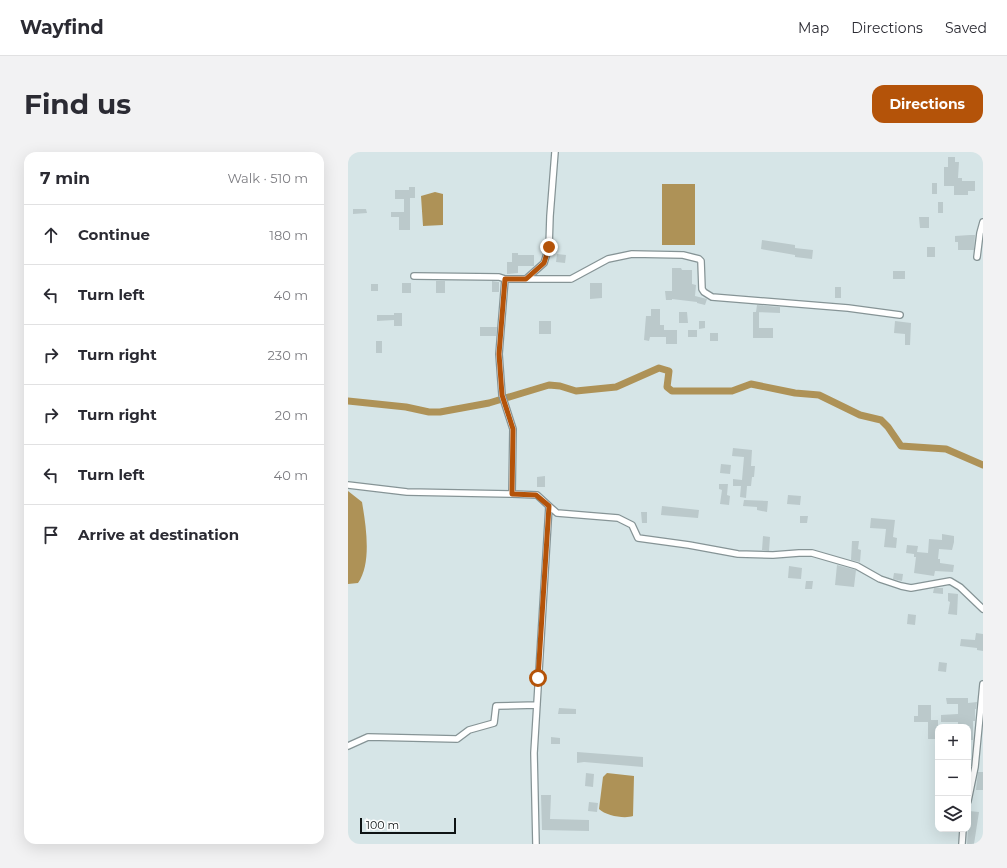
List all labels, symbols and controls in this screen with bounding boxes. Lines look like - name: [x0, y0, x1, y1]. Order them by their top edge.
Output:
- text: Wayfind: [20, 16, 104, 39]
- text: Map: [798, 19, 829, 37]
- text: Directions: [851, 19, 923, 37]
- text: Saved: [945, 19, 987, 37]
- button: Directions: [872, 85, 983, 123]
- text: Find us: [24, 87, 131, 121]
- text: 7 min: [40, 168, 90, 188]
- text: Walk · 510 m: [227, 170, 308, 186]
- icon: ahead: [40, 224, 62, 246]
- text: Continue: [78, 225, 150, 244]
- text: 180 m: [269, 227, 308, 243]
- route end: [540, 238, 558, 256]
- icon: left: [40, 284, 62, 306]
- text: Turn left: [78, 285, 145, 304]
- text: 40 m: [274, 287, 308, 303]
- icon: right: [40, 344, 62, 366]
- text: Turn right: [78, 345, 157, 364]
- text: 230 m: [267, 347, 308, 363]
- icon: right: [40, 404, 62, 426]
- text: Turn right: [78, 405, 157, 424]
- text: 20 m: [275, 407, 308, 423]
- icon: left: [40, 464, 62, 486]
- text: Turn left: [78, 465, 145, 484]
- text: 40 m: [274, 467, 308, 483]
- icon: arrive: [40, 524, 62, 546]
- text: Arrive at destination: [78, 525, 239, 544]
- route start: [529, 669, 547, 687]
- map controls: [935, 724, 971, 832]
- button: +: [935, 724, 971, 760]
- button: −: [935, 760, 971, 796]
- button: layers: [935, 796, 971, 832]
- scale bar: [360, 816, 456, 835]
- text: 100 m: [366, 818, 399, 832]

